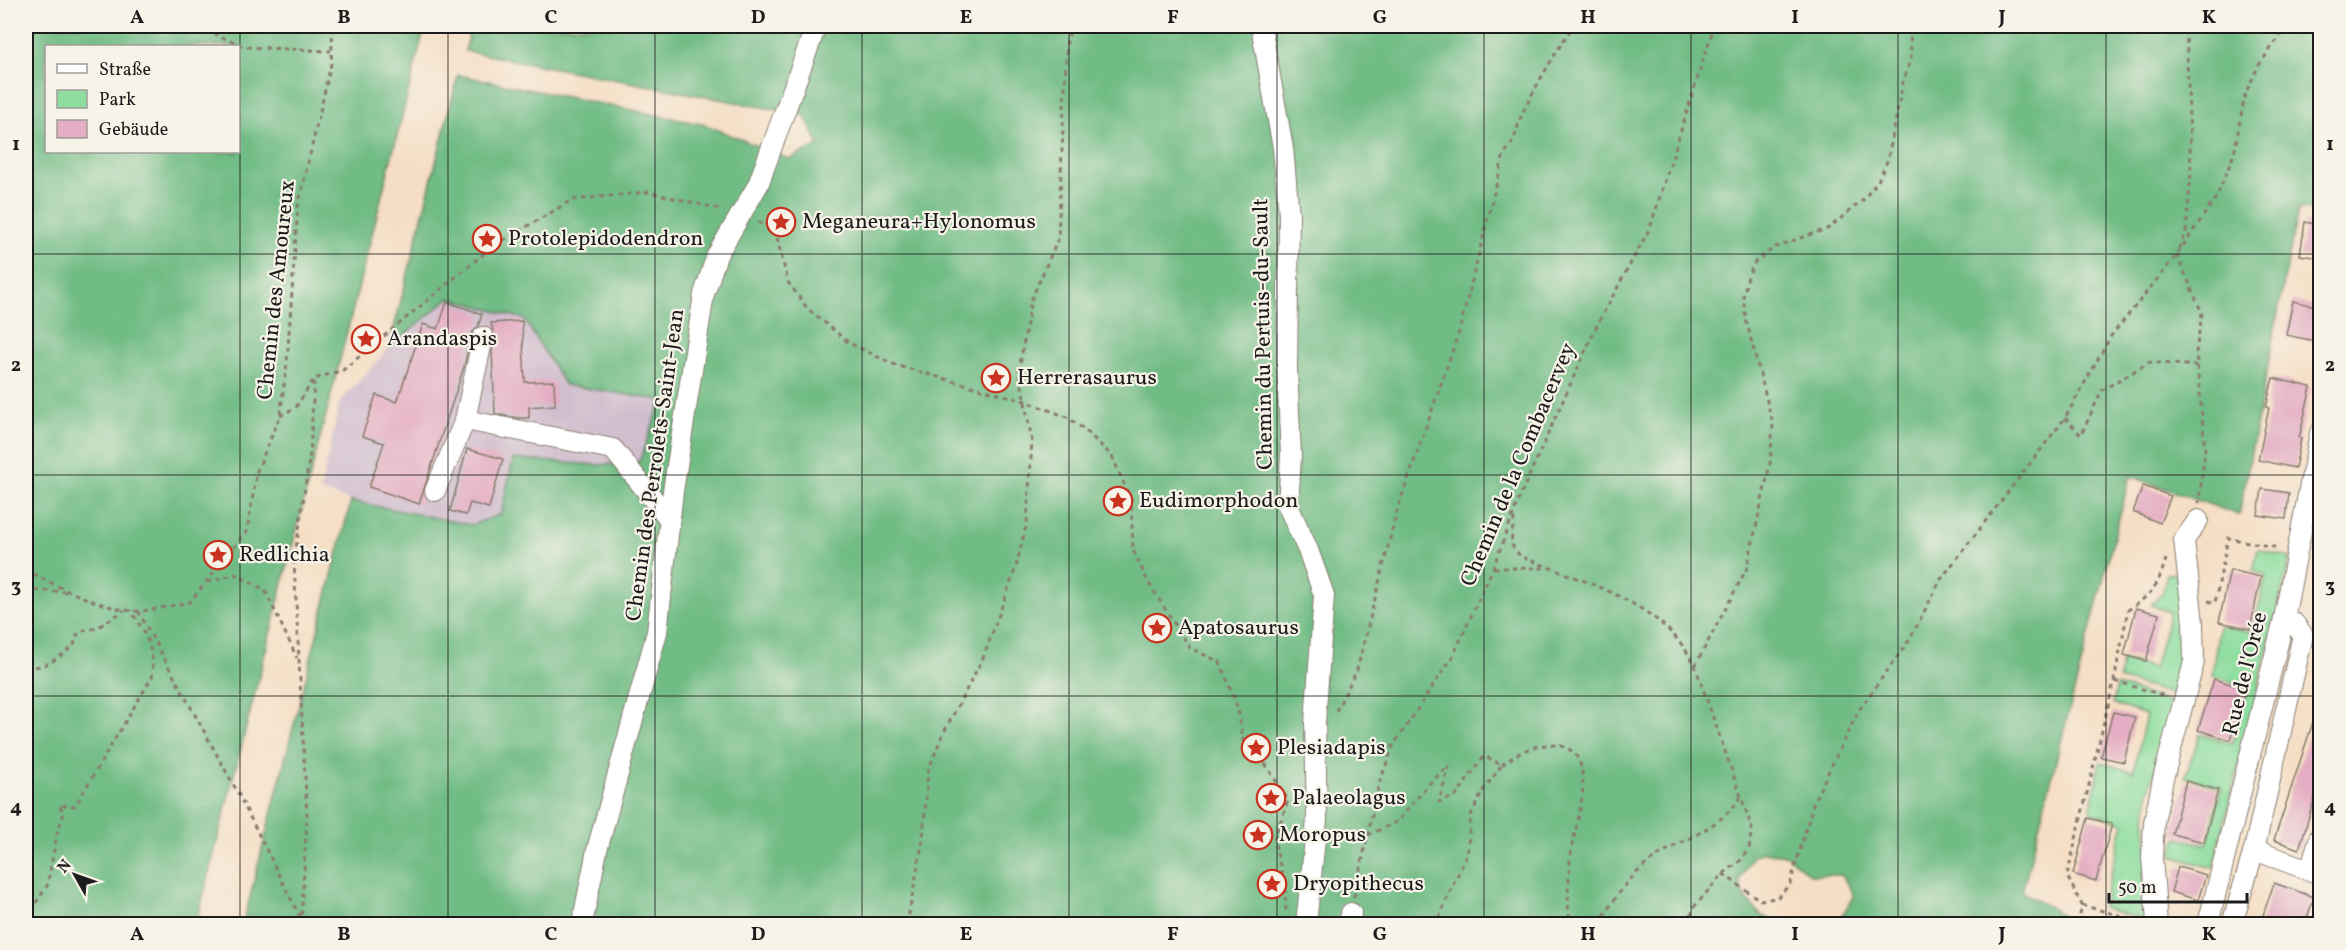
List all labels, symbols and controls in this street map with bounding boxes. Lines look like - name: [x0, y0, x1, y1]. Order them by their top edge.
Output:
- text: A: [130, 4, 144, 32]
- text: B: [337, 4, 351, 32]
- text: C: [545, 4, 558, 32]
- text: D: [751, 4, 765, 32]
- text: E: [960, 4, 972, 32]
- text: F: [1167, 4, 1179, 32]
- text: G: [1373, 4, 1387, 32]
- text: H: [1580, 4, 1596, 32]
- text: I: [1791, 4, 1799, 32]
- text: J: [1997, 4, 2006, 32]
- text: K: [2202, 4, 2217, 32]
- legend: [45, 45, 240, 153]
- text: Straße: [99, 58, 151, 83]
- text: Park: [99, 88, 136, 113]
- text: Gebäude: [99, 118, 168, 143]
- text: 1: [12, 131, 20, 159]
- text: 1: [2326, 131, 2334, 159]
- street label: Chemin des Amoureux: [250, 179, 304, 401]
- street label: Chemin du Pertuis-du-Sault: [1246, 197, 1282, 470]
- place icon: Meganeura+Hylonomus: [765, 206, 797, 238]
- place label: Meganeura+Hylonomus: [802, 207, 1036, 238]
- place icon: Protolepidodendron: [471, 223, 503, 255]
- place label: Protolepidodendron: [508, 224, 703, 255]
- street label: Chemin des Perrolets-Saint-Jean: [619, 307, 693, 623]
- place icon: Arandaspis: [350, 323, 382, 355]
- place label: Arandaspis: [387, 324, 497, 355]
- street label: Chemin de la Combacervey: [1454, 338, 1585, 592]
- text: 2: [11, 352, 21, 380]
- text: 2: [2325, 352, 2335, 380]
- place icon: Herrerasaurus: [980, 362, 1012, 394]
- place label: Herrerasaurus: [1017, 363, 1157, 394]
- place icon: Eudimorphodon: [1102, 485, 1134, 517]
- place label: Eudimorphodon: [1139, 486, 1299, 517]
- place icon: Redlichia: [202, 539, 234, 571]
- place label: Redlichia: [239, 540, 330, 571]
- text: 3: [11, 573, 21, 601]
- text: 3: [2325, 573, 2335, 601]
- street label: Rue de l'Orée: [2216, 609, 2276, 739]
- place icon: Apatosaurus: [1141, 612, 1173, 644]
- place label: Apatosaurus: [1178, 613, 1299, 644]
- place icon: Plesiadapis: [1240, 732, 1272, 764]
- place label: Plesiadapis: [1277, 733, 1386, 764]
- place icon: Palaeolagus: [1255, 782, 1287, 814]
- place label: Palaeolagus: [1292, 783, 1406, 814]
- text: 4: [10, 794, 22, 822]
- text: 4: [2324, 794, 2336, 822]
- place icon: Moropus: [1242, 819, 1274, 851]
- place label: Moropus: [1279, 820, 1366, 851]
- north arrow: [45, 845, 105, 905]
- text: N: [53, 855, 77, 878]
- scale bar: [2109, 866, 2247, 904]
- place icon: Dryopithecus: [1256, 868, 1288, 900]
- place label: Dryopithecus: [1293, 869, 1424, 900]
- text: 50 m: [2118, 876, 2157, 901]
- text: A: [130, 921, 144, 949]
- text: B: [337, 921, 351, 949]
- text: C: [545, 921, 558, 949]
- text: D: [751, 921, 765, 949]
- text: E: [960, 921, 972, 949]
- text: F: [1167, 921, 1179, 949]
- text: G: [1373, 921, 1387, 949]
- text: H: [1580, 921, 1596, 949]
- text: I: [1791, 921, 1799, 949]
- text: J: [1997, 921, 2006, 949]
- text: K: [2202, 921, 2217, 949]

